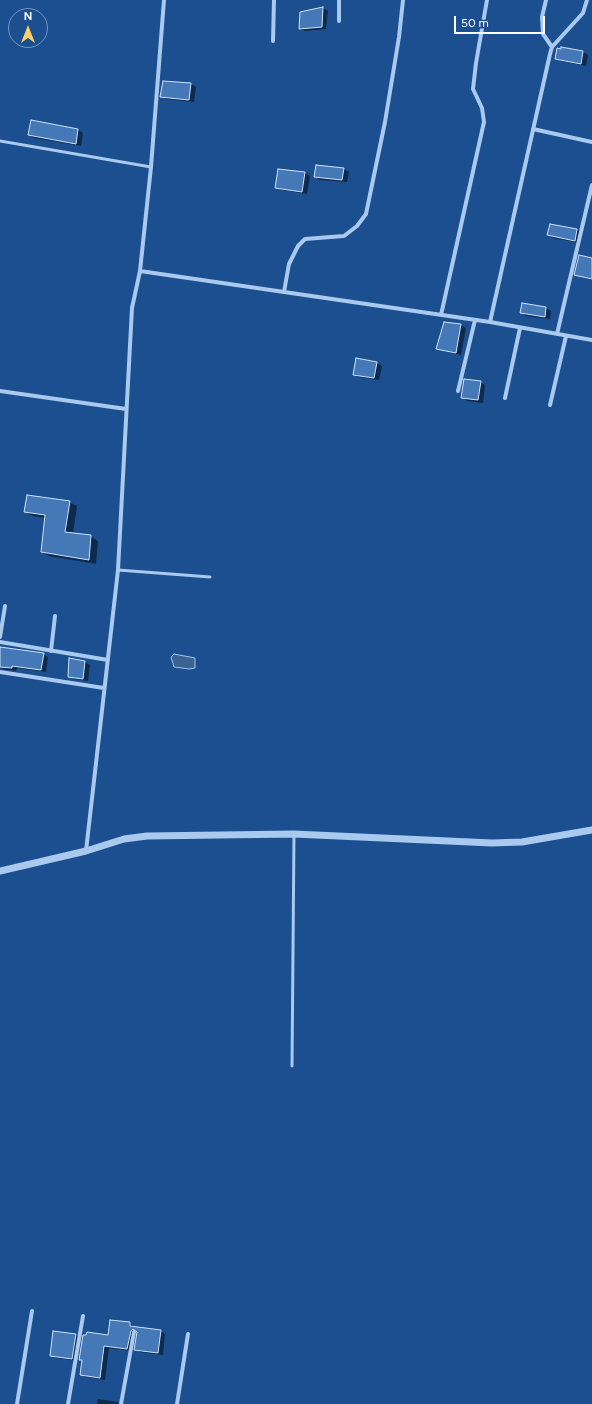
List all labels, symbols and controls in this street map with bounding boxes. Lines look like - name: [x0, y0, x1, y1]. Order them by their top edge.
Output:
- north arrow: [8, 8, 48, 48]
- scale bar: [456, 8, 547, 34]
- text: N: [24, 10, 32, 23]
- text: 50 m: [461, 16, 489, 30]

